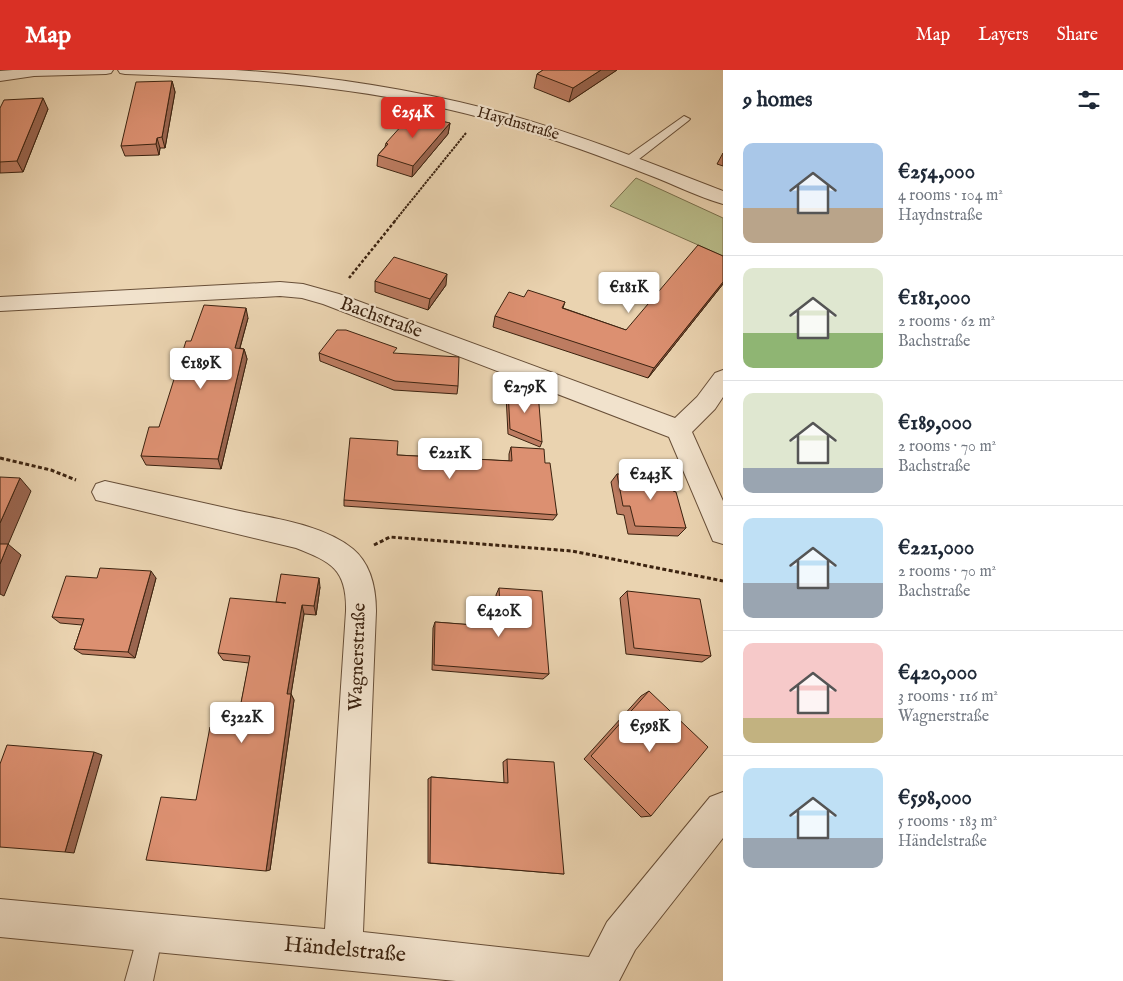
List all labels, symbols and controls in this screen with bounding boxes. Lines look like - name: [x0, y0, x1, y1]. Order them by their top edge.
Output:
- text: Map: [25, 20, 71, 51]
- text: Map: [916, 24, 950, 47]
- text: Layers: [978, 24, 1029, 47]
- text: Share: [1057, 24, 1098, 47]
- icon: filters: [1075, 86, 1103, 114]
- text: 9 homes: [743, 87, 812, 114]
- pin: €254K: [378, 97, 448, 139]
- text: €254K: [392, 103, 434, 123]
- street label: Haydnstraße: [475, 103, 561, 145]
- text: €254,000: [898, 159, 975, 186]
- icon: home: [783, 163, 843, 223]
- text: 4 rooms · 104 m²: [898, 186, 1003, 206]
- text: Haydnstraße: [898, 206, 983, 226]
- pin: €181K: [594, 272, 664, 314]
- text: €181K: [609, 278, 649, 298]
- text: €181,000: [898, 285, 971, 312]
- icon: home: [783, 288, 843, 348]
- street label: Bachstraße: [337, 292, 426, 344]
- text: 2 rooms · 62 m²: [898, 312, 995, 332]
- text: Bachstraße: [898, 332, 970, 352]
- pin: €189K: [166, 348, 236, 390]
- text: €189K: [181, 354, 221, 374]
- pin: €279K: [490, 372, 560, 414]
- text: €279K: [504, 378, 546, 398]
- text: €189,000: [898, 410, 972, 437]
- icon: home: [783, 413, 843, 473]
- text: 2 rooms · 70 m²: [898, 437, 996, 457]
- pin: €221K: [415, 438, 485, 480]
- text: €221K: [429, 444, 471, 464]
- text: Bachstraße: [898, 457, 970, 477]
- pin: €243K: [616, 458, 686, 501]
- text: €243K: [630, 465, 672, 485]
- text: €221,000: [898, 535, 974, 562]
- icon: home: [783, 538, 843, 598]
- text: 2 rooms · 70 m²: [898, 562, 996, 582]
- text: Bachstraße: [898, 582, 970, 602]
- pin: €420K: [464, 596, 534, 638]
- street label: Wagnerstraße: [344, 602, 372, 711]
- text: €420K: [477, 602, 521, 622]
- text: €420,000: [898, 660, 977, 687]
- icon: home: [783, 663, 843, 723]
- text: 3 rooms · 116 m²: [898, 687, 998, 707]
- pin: €322K: [207, 702, 277, 744]
- text: Wagnerstraße: [898, 707, 989, 727]
- text: €322K: [221, 708, 263, 728]
- pin: €598K: [615, 710, 685, 753]
- text: €598K: [630, 717, 670, 737]
- text: €598,000: [898, 785, 972, 812]
- icon: home: [783, 788, 843, 848]
- text: 5 rooms · 183 m²: [898, 812, 997, 832]
- text: Händelstraße: [898, 832, 987, 852]
- street label: Händelstraße: [283, 931, 407, 969]

